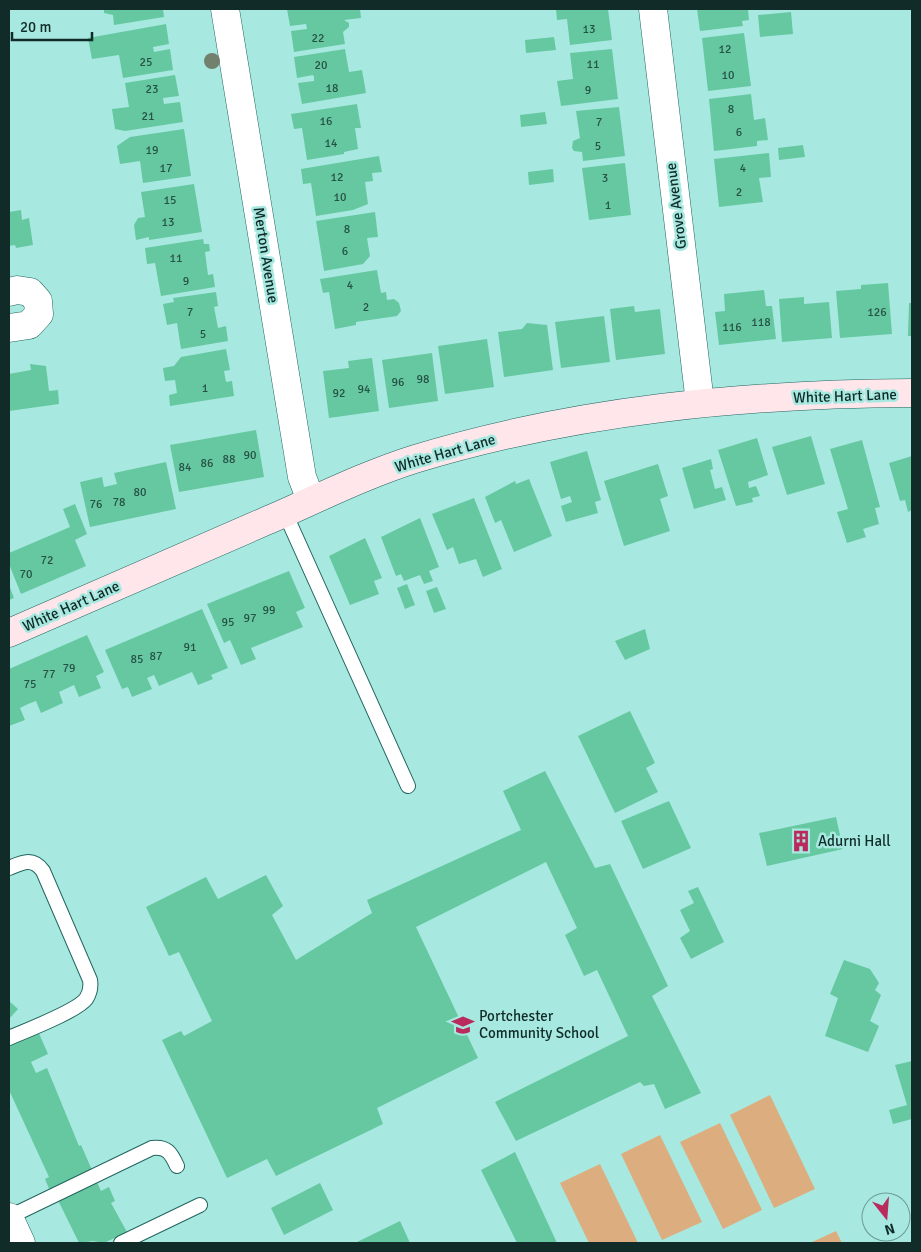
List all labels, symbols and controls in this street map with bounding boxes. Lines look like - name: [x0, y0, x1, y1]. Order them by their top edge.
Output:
- scale bar: [12, 10, 92, 42]
- text: 20 m: [20, 18, 51, 36]
- house number: 13: [583, 22, 595, 37]
- house number: 22: [312, 31, 324, 46]
- house number: 12: [719, 42, 731, 57]
- house number: 25: [140, 55, 152, 70]
- house number: 11: [587, 57, 599, 72]
- house number: 20: [315, 58, 327, 73]
- house number: 10: [722, 68, 734, 83]
- house number: 18: [326, 81, 338, 96]
- house number: 23: [146, 82, 158, 97]
- house number: 9: [585, 83, 591, 98]
- house number: 8: [728, 102, 734, 117]
- house number: 21: [142, 109, 154, 124]
- house number: 16: [320, 114, 332, 129]
- house number: 7: [596, 115, 602, 130]
- house number: 6: [736, 125, 742, 140]
- house number: 14: [325, 136, 338, 151]
- house number: 5: [595, 139, 601, 154]
- house number: 19: [146, 143, 158, 158]
- house number: 17: [160, 161, 172, 176]
- house number: 4: [740, 161, 747, 176]
- street label: Grove Avenue: [662, 162, 690, 250]
- house number: 12: [331, 170, 343, 185]
- house number: 3: [602, 171, 608, 186]
- house number: 2: [736, 185, 742, 200]
- house number: 10: [334, 190, 346, 205]
- house number: 15: [164, 193, 176, 208]
- house number: 1: [605, 198, 611, 213]
- street label: Merton Avenue: [250, 206, 282, 304]
- house number: 13: [162, 215, 174, 230]
- house number: 8: [344, 222, 350, 237]
- house number: 6: [342, 244, 348, 259]
- house number: 11: [170, 251, 182, 266]
- house number: 9: [183, 274, 189, 289]
- house number: 4: [347, 278, 354, 293]
- house number: 2: [363, 300, 369, 315]
- house number: 7: [187, 305, 193, 320]
- house number: 126: [867, 305, 887, 320]
- house number: 118: [751, 315, 771, 330]
- house number: 116: [722, 320, 742, 335]
- house number: 5: [200, 327, 206, 342]
- house number: 98: [417, 372, 429, 387]
- house number: 96: [392, 375, 404, 390]
- house number: 1: [202, 381, 208, 396]
- house number: 94: [358, 382, 371, 397]
- street label: White Hart Lane: [793, 385, 897, 407]
- house number: 92: [333, 386, 345, 401]
- street label: White Hart Lane: [393, 430, 497, 476]
- house number: 90: [244, 448, 256, 463]
- house number: 88: [223, 452, 235, 467]
- house number: 86: [201, 456, 213, 471]
- house number: 84: [179, 460, 192, 475]
- house number: 80: [134, 485, 146, 500]
- house number: 78: [113, 495, 125, 510]
- house number: 76: [90, 497, 102, 512]
- house number: 72: [41, 553, 53, 568]
- house number: 70: [20, 567, 32, 582]
- street label: White Hart Lane: [20, 577, 122, 635]
- house number: 99: [263, 603, 275, 618]
- house number: 97: [244, 611, 256, 626]
- house number: 95: [222, 615, 234, 630]
- house number: 91: [184, 640, 196, 655]
- house number: 87: [150, 649, 162, 664]
- house number: 85: [131, 652, 143, 667]
- house number: 79: [63, 661, 75, 676]
- house number: 77: [43, 667, 55, 682]
- house number: 75: [24, 677, 36, 692]
- building icon: Adurni Hall: [788, 828, 814, 854]
- place label: Adurni Hall: [818, 832, 891, 850]
- place label: Portchester Community School: [479, 1007, 599, 1042]
- school or university icon: Portchester Community School: [450, 1012, 476, 1038]
- north arrow: [861, 1192, 911, 1242]
- text: N: [883, 1219, 897, 1239]

